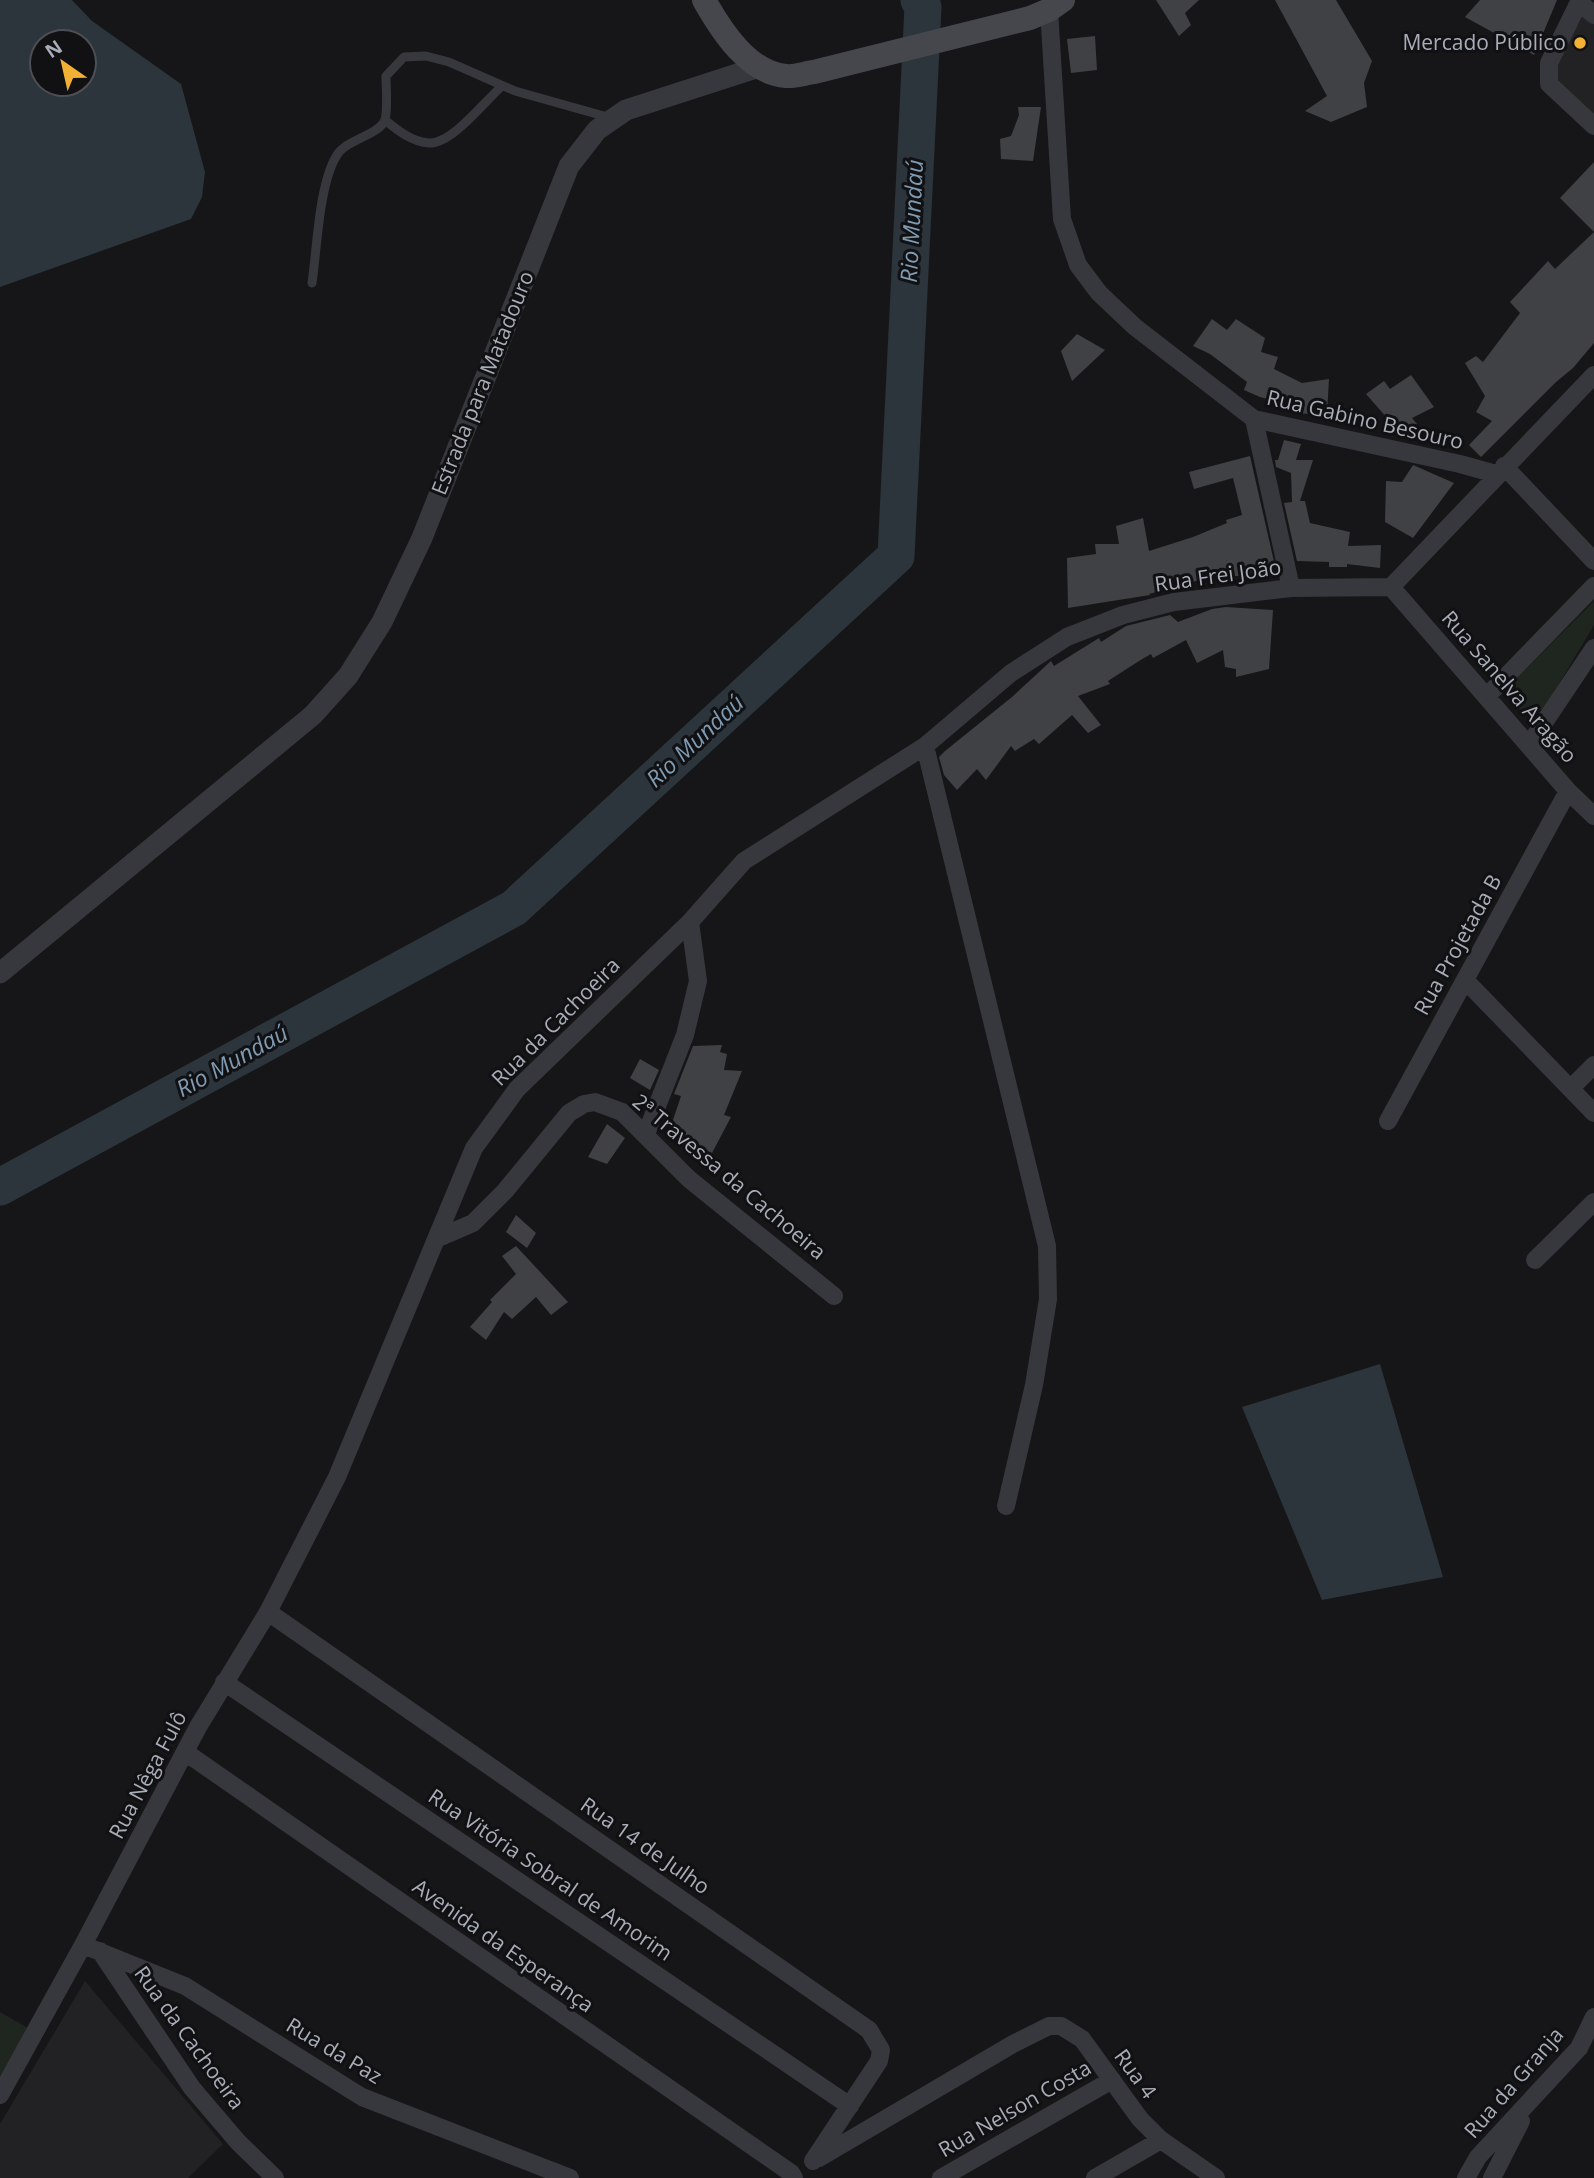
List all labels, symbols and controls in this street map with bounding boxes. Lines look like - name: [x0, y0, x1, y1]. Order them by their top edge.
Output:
- north arrow: [28, 28, 98, 98]
- place label: Mercado Público: [1402, 28, 1566, 56]
- text: N: [40, 34, 67, 64]
- marker: Mercado Público: [1572, 35, 1588, 51]
- water label: Rio Mundaú: [892, 159, 930, 283]
- street label: Estrada para Matadouro: [424, 267, 540, 499]
- street label: Rua Gabino Besouro: [1264, 383, 1466, 455]
- street label: Rua Frei João: [1153, 552, 1283, 598]
- street label: Rua Sanelva Aragão: [1436, 604, 1584, 768]
- water label: Rio Mundaú: [638, 687, 750, 794]
- street label: Rua Projetada B: [1407, 869, 1507, 1020]
- street label: Rua da Cachoeira: [485, 951, 626, 1092]
- water label: Rio Mundaú: [170, 1016, 293, 1104]
- street label: 2ª Travessa da Cachoeira: [627, 1087, 832, 1265]
- street label: Rua Nêga Fulô: [102, 1706, 193, 1843]
- street label: Rua Vitória Sobral de Amorim: [423, 1782, 678, 1966]
- street label: Rua 14 de Julho: [575, 1790, 716, 1900]
- street label: Avenida da Esperança: [408, 1872, 600, 2018]
- street label: Rua da Cachoeira: [128, 1960, 251, 2115]
- street label: Rua da Paz: [281, 2011, 388, 2090]
- street label: Rua da Granja: [1457, 2021, 1569, 2144]
- street label: Rua 4: [1108, 2043, 1163, 2104]
- street label: Rua Nelson Costa: [933, 2053, 1096, 2163]

